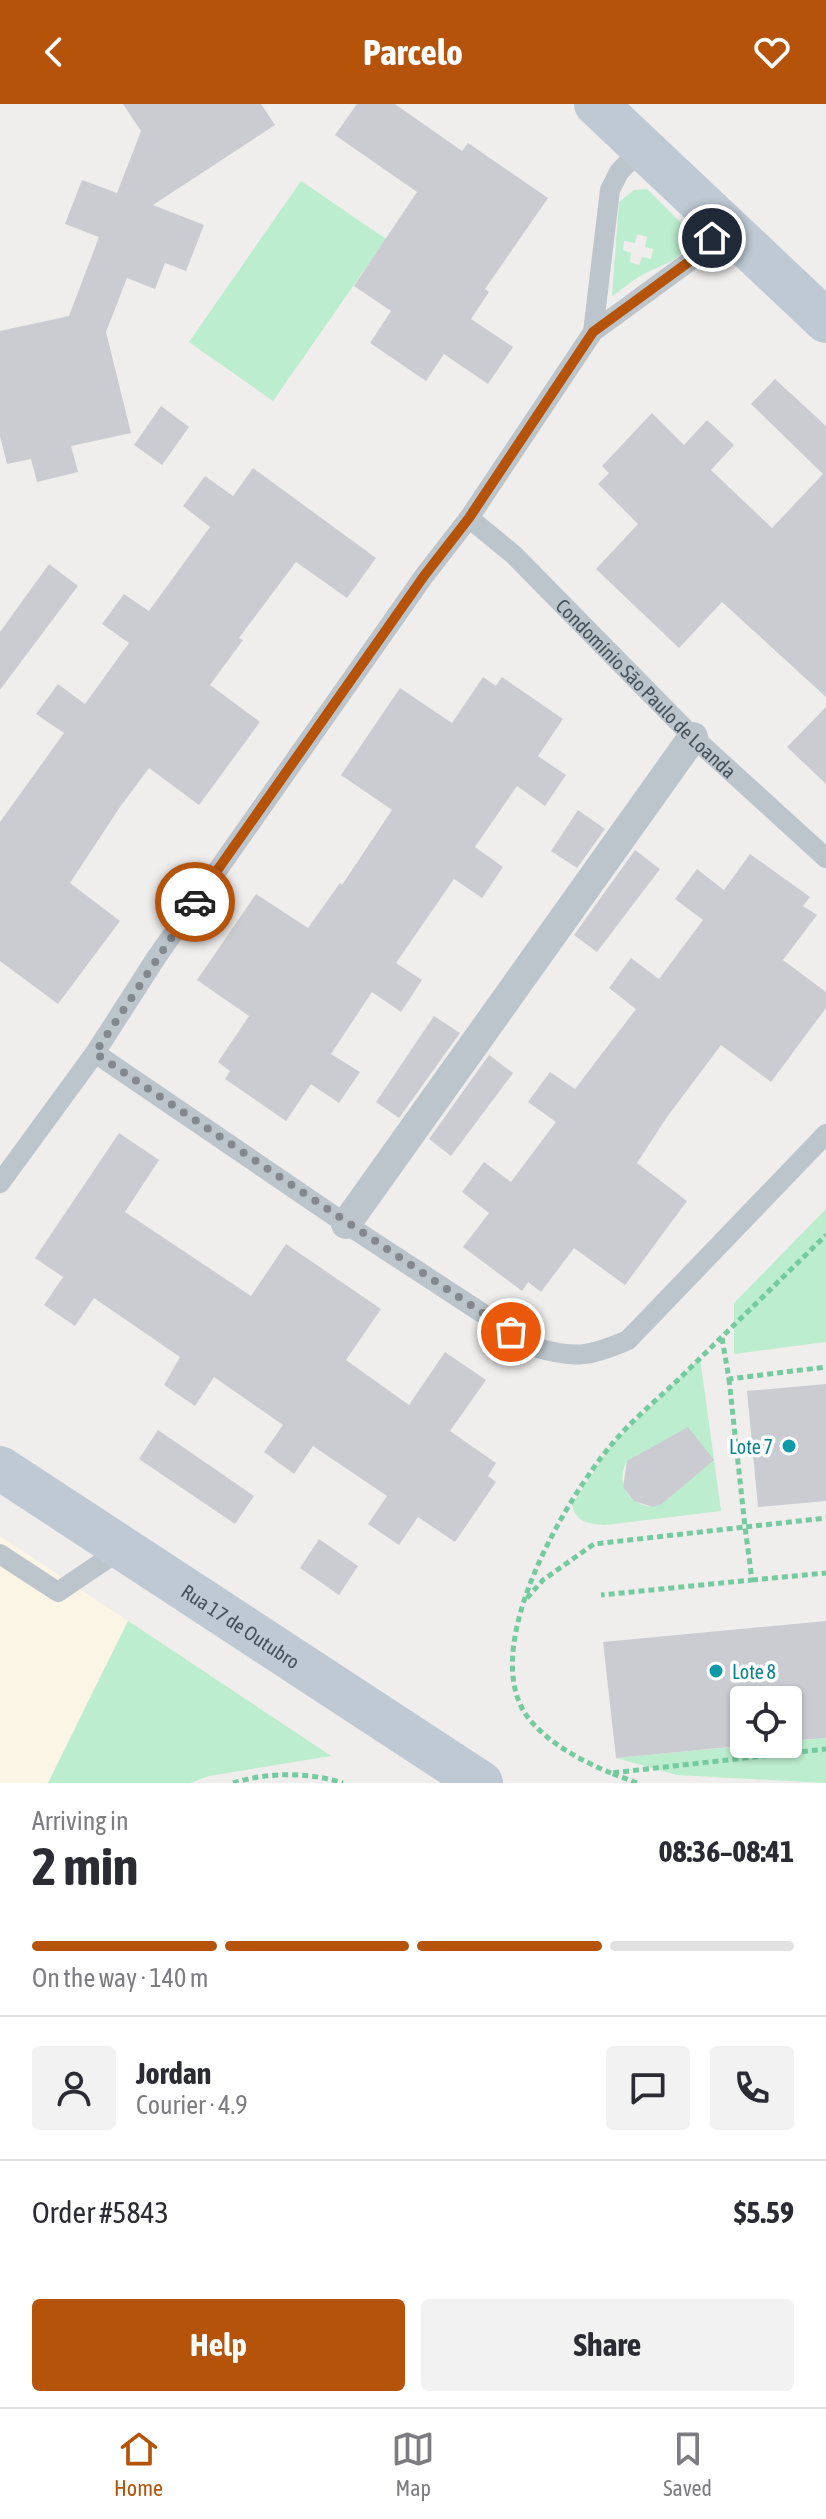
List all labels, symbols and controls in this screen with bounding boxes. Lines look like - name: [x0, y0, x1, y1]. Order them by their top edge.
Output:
- icon: back: [32, 30, 76, 74]
- icon: heart: [750, 30, 794, 74]
- text: Parcelo: [363, 31, 463, 73]
- pin: [678, 204, 746, 272]
- icon: home: [690, 216, 734, 260]
- street label: Condomínio São Paulo de Loanda: [552, 594, 741, 782]
- courier: [155, 862, 235, 942]
- icon: car: [173, 880, 217, 924]
- pin: [477, 1298, 545, 1366]
- icon: bag: [489, 1310, 533, 1354]
- place label: Lote 7: [729, 1435, 773, 1458]
- marker: Lote 7: [780, 1437, 798, 1455]
- street label: Rua 17 de Outubro: [178, 1579, 304, 1673]
- place label: Lote 8: [732, 1660, 776, 1683]
- marker: Lote 8: [707, 1662, 725, 1680]
- map controls: [730, 1686, 802, 1758]
- button: locate: [730, 1686, 802, 1758]
- text: Arriving in: [32, 1806, 129, 1836]
- text: 08:36–08:41: [659, 1834, 794, 1868]
- text: 2 min: [32, 1836, 138, 1896]
- text: On the way · 140 m: [32, 1963, 209, 1993]
- button: person: [32, 2046, 116, 2130]
- button: chat: [606, 2046, 690, 2130]
- button: phone: [710, 2046, 794, 2130]
- text: Jordan: [136, 2056, 211, 2090]
- text: Courier · 4.9: [136, 2090, 247, 2120]
- text: Order #5843: [32, 2195, 169, 2229]
- text: $5.59: [734, 2195, 794, 2229]
- button: Help: [32, 2299, 405, 2391]
- button: Share: [421, 2299, 794, 2391]
- tab: Home: [114, 2427, 163, 2501]
- tab: Map: [391, 2427, 435, 2501]
- tab: Saved: [663, 2427, 712, 2501]

